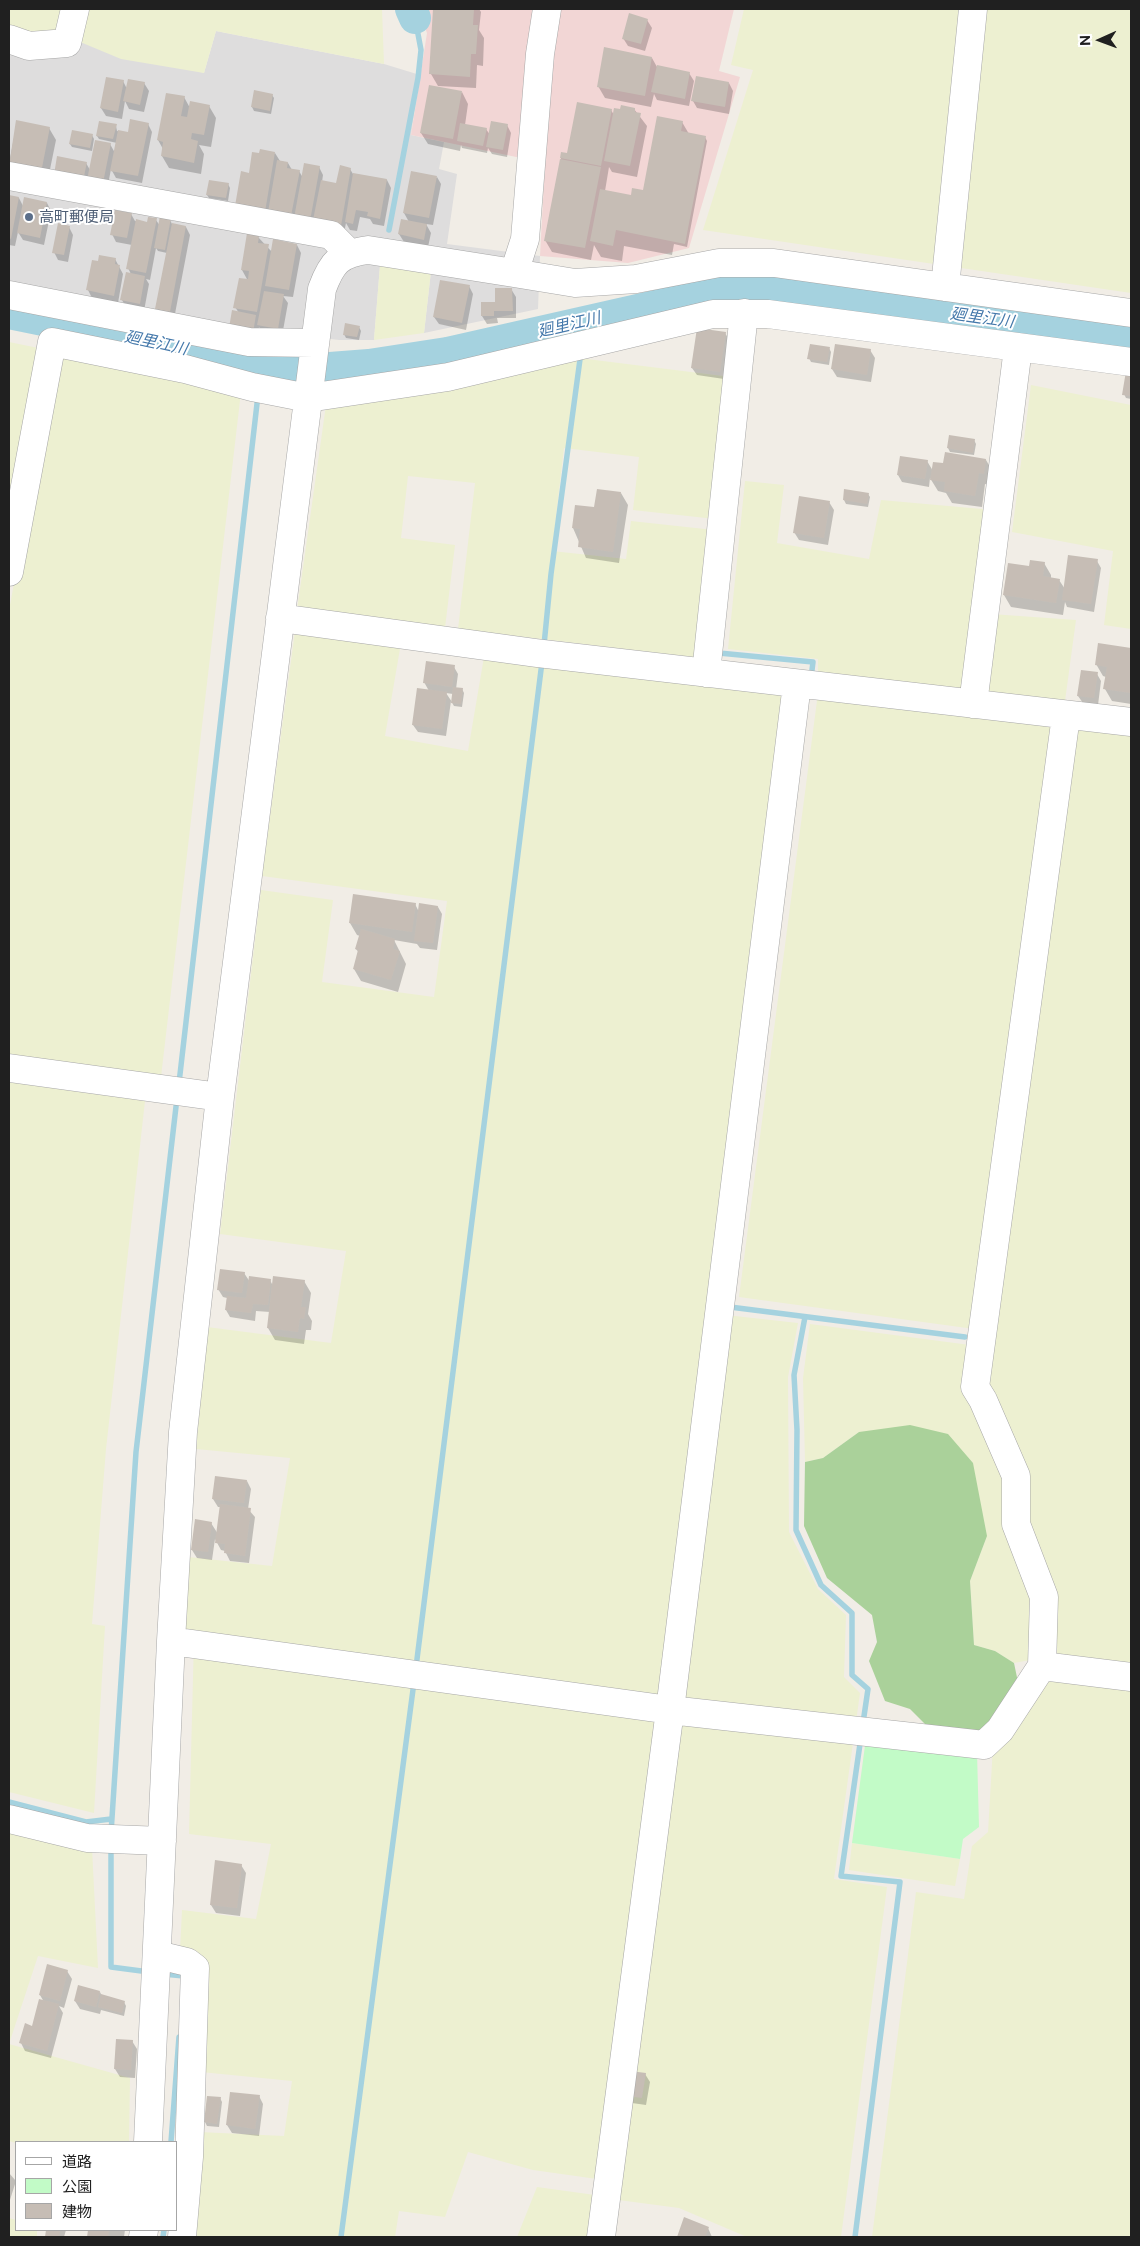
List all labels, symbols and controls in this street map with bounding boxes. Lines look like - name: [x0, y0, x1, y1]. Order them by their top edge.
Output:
- north arrow: [1075, 15, 1125, 65]
- text: N: [1077, 35, 1093, 46]
- place label: 高町郵便局: [39, 208, 114, 226]
- marker: 高町郵便局: [23, 211, 35, 223]
- water label: 廻里江川: [949, 304, 1015, 332]
- water label: 廻里江川: [536, 308, 602, 342]
- water label: 廻里江川: [123, 327, 189, 359]
- legend: [15, 2141, 178, 2231]
- text: 道路: [62, 2153, 92, 2170]
- text: 公園: [62, 2178, 92, 2195]
- text: 建物: [62, 2203, 92, 2220]

